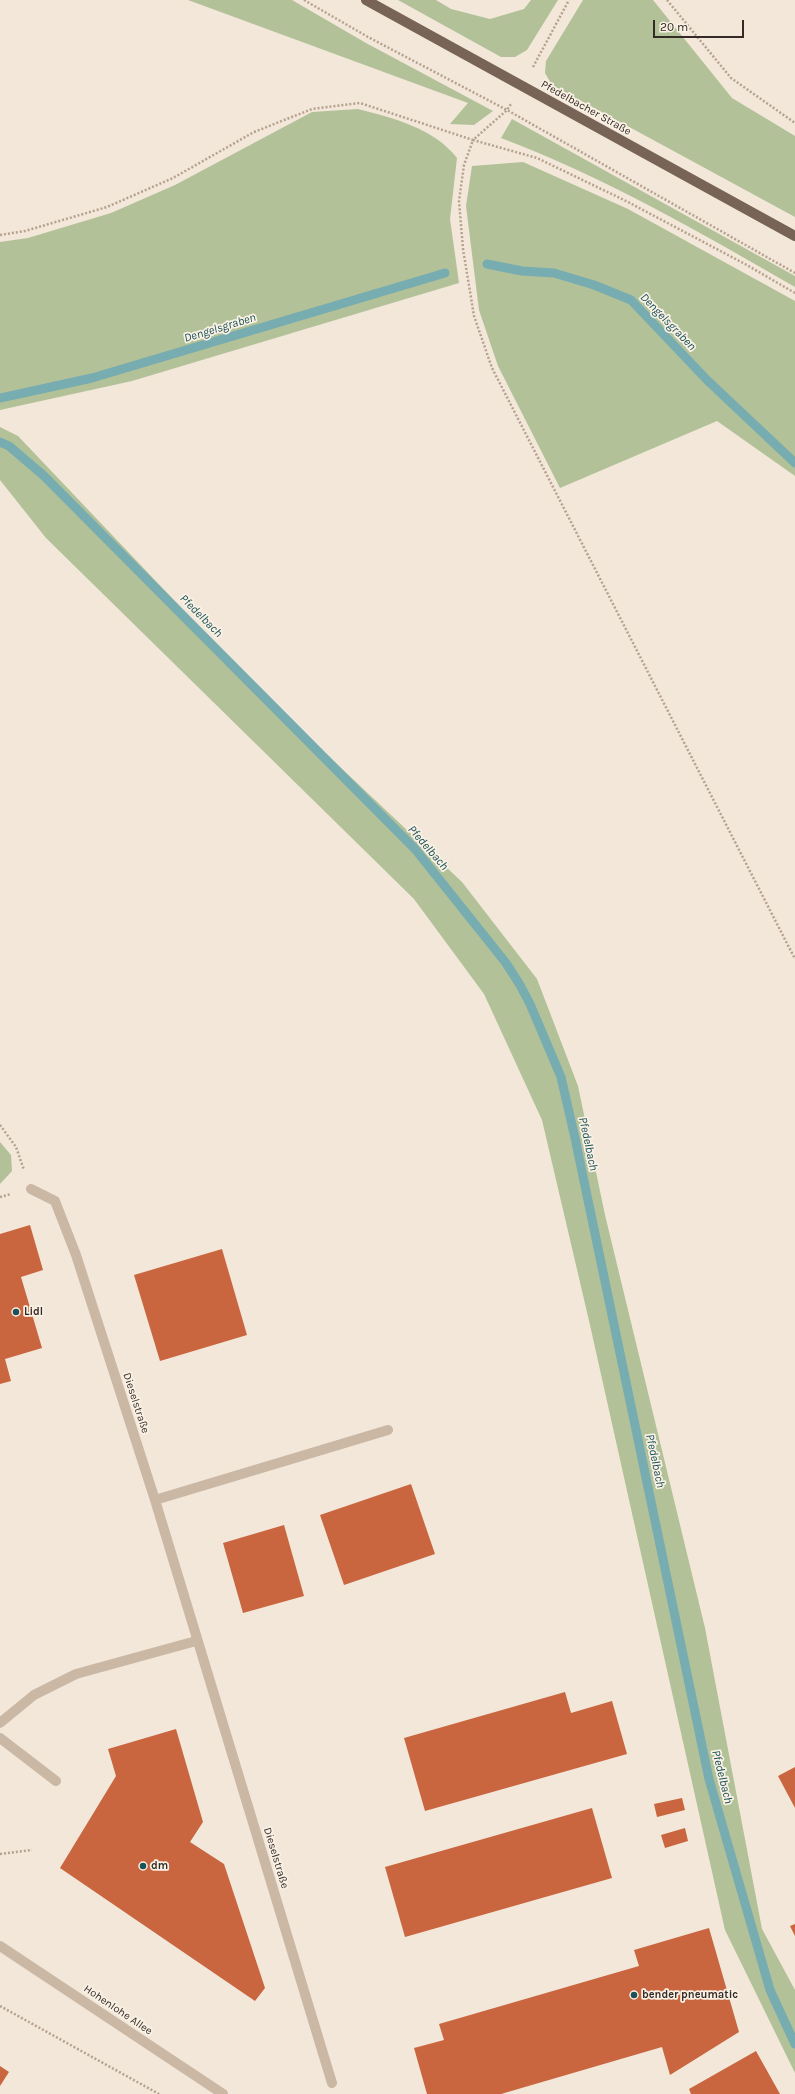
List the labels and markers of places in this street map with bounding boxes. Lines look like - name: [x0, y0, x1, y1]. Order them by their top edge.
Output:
- place label: Lidl: [24, 1305, 43, 1319]
- marker: Lidl: [11, 1307, 21, 1317]
- place label: dm: [151, 1859, 168, 1873]
- marker: dm: [138, 1861, 148, 1871]
- place label: bender pneumatic: [642, 1988, 738, 2002]
- marker: bender pneumatic: [629, 1990, 639, 2000]

